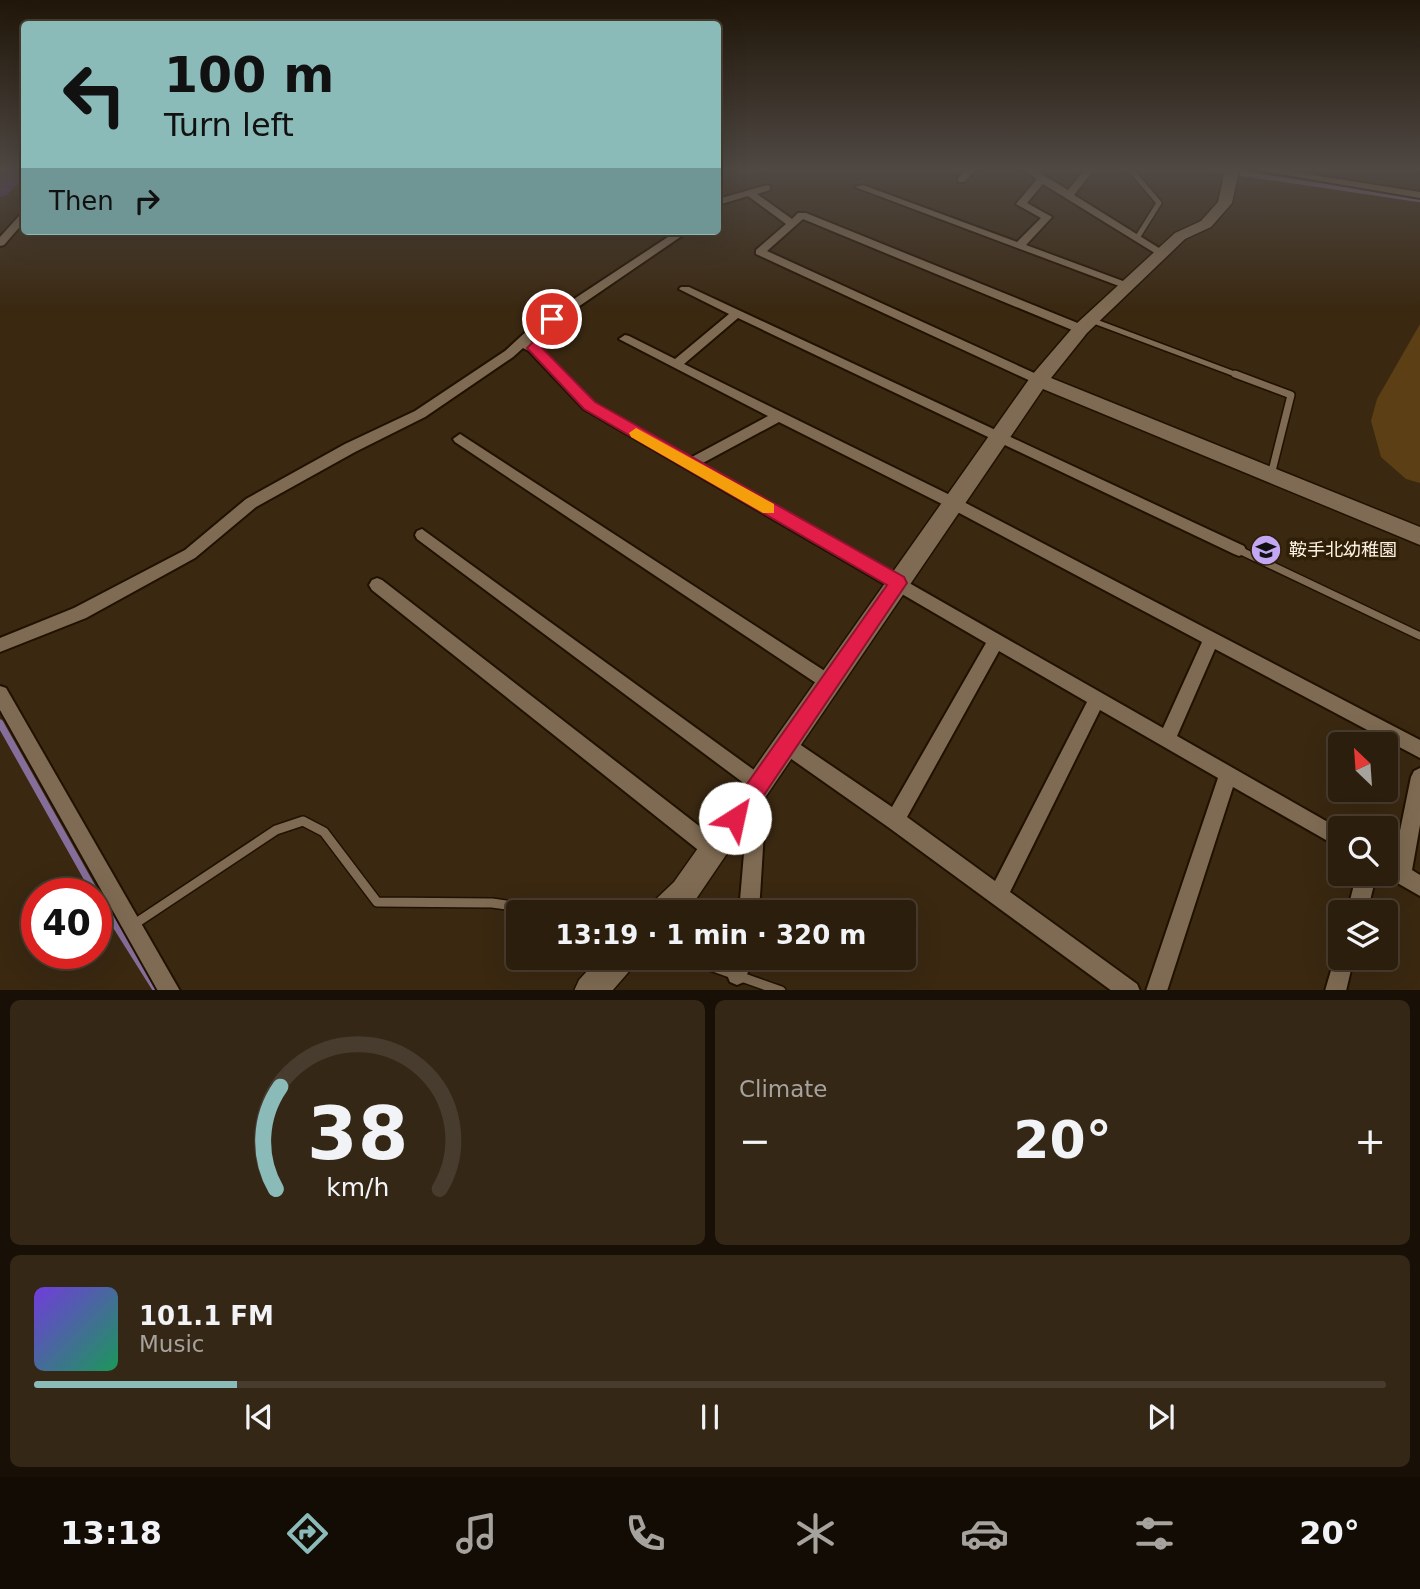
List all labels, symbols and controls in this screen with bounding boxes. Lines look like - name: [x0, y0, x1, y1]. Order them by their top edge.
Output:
- text: 100 m: [164, 47, 334, 104]
- icon: left: [49, 49, 140, 140]
- text: Turn left: [164, 106, 294, 144]
- icon: right: [128, 182, 166, 220]
- text: Then: [49, 186, 114, 216]
- pin: [522, 289, 582, 349]
- icon: arrive: [533, 300, 571, 338]
- school or university icon: 鞍手北幼稚園: [1249, 533, 1283, 567]
- place label: 鞍手北幼稚園: [1289, 539, 1397, 560]
- north arrow: [1328, 732, 1398, 802]
- map controls: [1328, 732, 1398, 970]
- position arrow: [698, 781, 772, 855]
- button: search: [1328, 816, 1398, 886]
- speed limit sign: 40: [21, 878, 112, 969]
- button: layers: [1328, 900, 1398, 970]
- text: 13:19 · 1 min · 320 m: [556, 920, 866, 950]
- text: Climate: [739, 1076, 828, 1102]
- text: 38: [307, 1091, 408, 1176]
- text: 20°: [1013, 1110, 1112, 1170]
- text: −: [739, 1119, 771, 1163]
- text: +: [1354, 1119, 1386, 1163]
- text: km/h: [326, 1172, 389, 1201]
- text: 101.1 FM: [139, 1301, 274, 1331]
- text: Music: [139, 1331, 204, 1357]
- icon: previous: [240, 1398, 278, 1436]
- icon: pause: [691, 1398, 729, 1436]
- icon: next: [1142, 1398, 1180, 1436]
- icon: directions: [283, 1509, 332, 1558]
- icon: music: [452, 1509, 501, 1558]
- icon: phone: [621, 1509, 670, 1558]
- icon: climate: [791, 1509, 840, 1558]
- icon: car: [960, 1509, 1009, 1558]
- icon: filters: [1130, 1509, 1179, 1558]
- text: 13:18: [60, 1514, 162, 1552]
- text: 20°: [1299, 1514, 1360, 1552]

